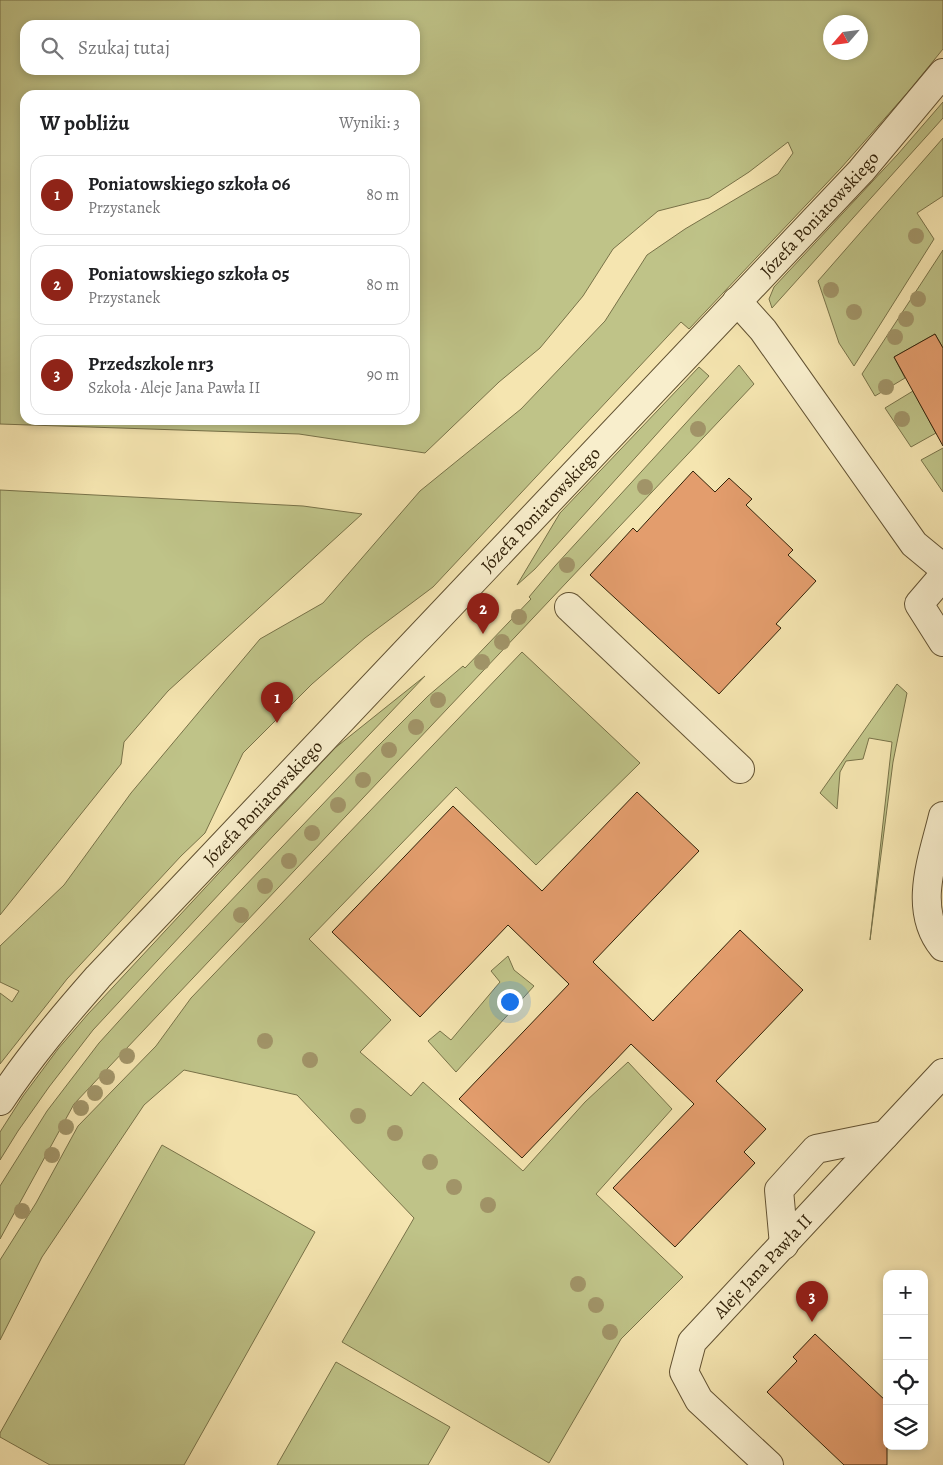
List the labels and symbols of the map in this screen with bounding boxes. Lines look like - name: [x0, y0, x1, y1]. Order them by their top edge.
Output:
- north arrow: [823, 15, 868, 60]
- street label: Józefa Poniatowskiego: [755, 146, 884, 282]
- street label: Józefa Poniatowskiego: [475, 442, 606, 577]
- pin: 2: [467, 593, 499, 634]
- pin: 1: [261, 682, 293, 723]
- street label: Józefa Poniatowskiego: [198, 735, 328, 871]
- your location: [497, 989, 523, 1015]
- street label: Aleje Jana Pawła II: [707, 1209, 817, 1324]
- pin: 3: [796, 1281, 828, 1322]

